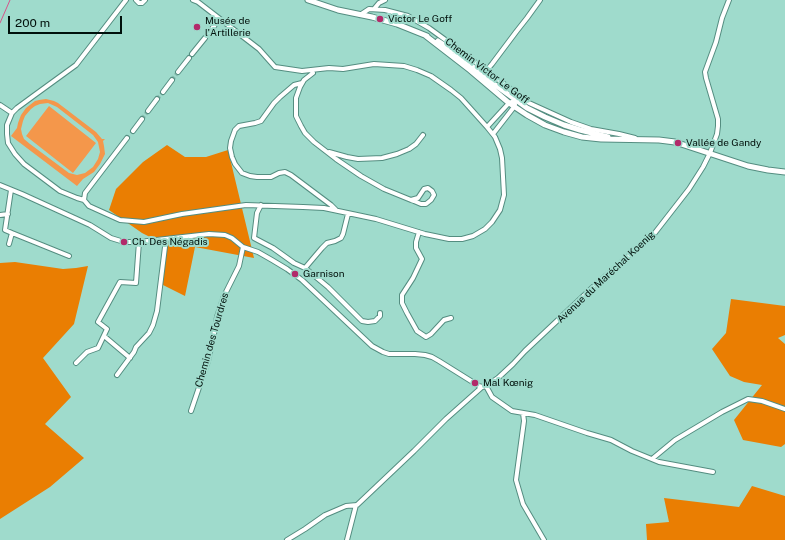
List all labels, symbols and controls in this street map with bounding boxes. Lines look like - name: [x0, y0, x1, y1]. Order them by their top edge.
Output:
- scale bar: [10, 8, 124, 34]
- place label: Victor Le Goff: [388, 13, 452, 25]
- marker: Victor Le Goff: [375, 14, 385, 24]
- place label: Musée de l'Artillerie: [205, 15, 251, 38]
- text: 200 m: [15, 16, 50, 30]
- marker: Musée de l'Artillerie: [192, 22, 202, 32]
- street label: Chemin Victor Le Goff: [443, 36, 531, 106]
- place label: Vallée de Gandy: [686, 137, 761, 149]
- marker: Vallée de Gandy: [673, 138, 683, 148]
- street label: Avenue du Maréchal Koenig: [555, 229, 657, 325]
- place label: Ch. Des Négadis: [132, 236, 208, 248]
- marker: Ch. Des Négadis: [119, 237, 129, 247]
- place label: Garnison: [303, 268, 344, 280]
- marker: Garnison: [290, 269, 300, 279]
- street label: Chemin des Tourdres: [193, 291, 231, 389]
- place label: Mal Kœnig: [483, 377, 533, 389]
- marker: Mal Kœnig: [470, 378, 480, 388]

